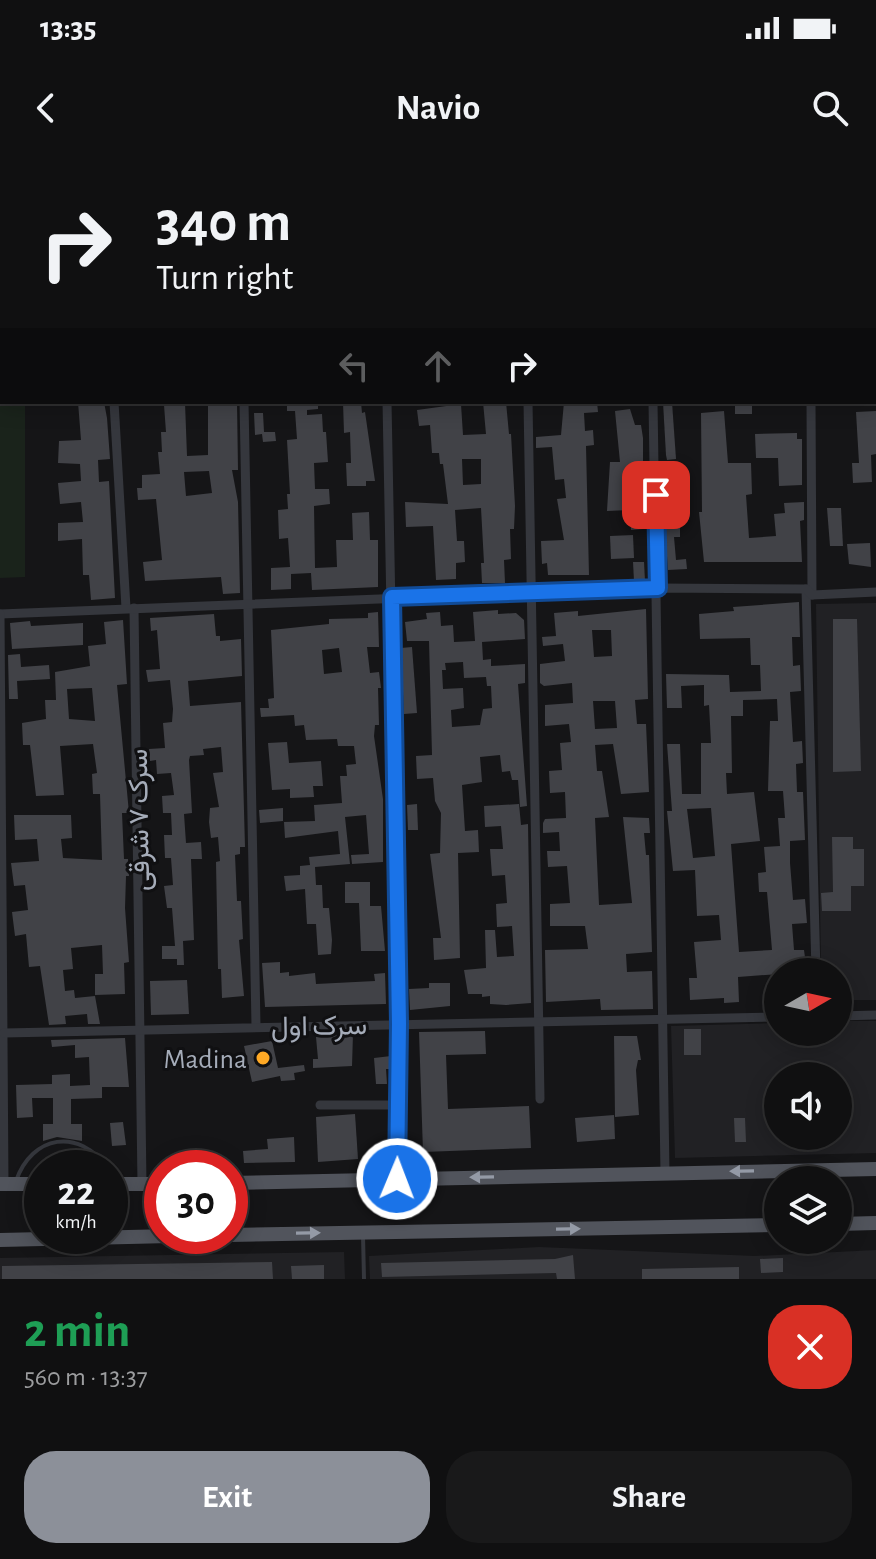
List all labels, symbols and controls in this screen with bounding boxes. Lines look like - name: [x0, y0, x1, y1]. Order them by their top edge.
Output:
- text: 13:35: [40, 13, 97, 43]
- icon: back: [24, 86, 68, 130]
- icon: search: [808, 86, 852, 130]
- text: Navio: [396, 90, 480, 126]
- icon: right: [24, 192, 128, 296]
- text: 340 m: [156, 195, 291, 251]
- text: Turn right: [156, 260, 293, 296]
- icon: left: [332, 344, 376, 388]
- icon: ahead: [416, 344, 460, 388]
- icon: right: [500, 344, 544, 388]
- pin: [622, 461, 690, 529]
- icon: arrive: [634, 473, 678, 517]
- street label: سرک ۷ شرقی: [125, 748, 157, 891]
- north arrow: [764, 958, 852, 1046]
- map controls: [764, 958, 852, 1254]
- street label: سرک‌ اول: [271, 1012, 367, 1044]
- place label: Madina: [164, 1046, 247, 1074]
- marker: Madina: [254, 1049, 272, 1067]
- button: sound: [764, 1062, 852, 1150]
- position arrow: [355, 1137, 439, 1221]
- speed limit sign: 30: [144, 1150, 248, 1254]
- one-way arrow: [729, 1165, 754, 1178]
- button: layers: [764, 1166, 852, 1254]
- one-way arrow: [469, 1171, 494, 1184]
- text: 22: [57, 1172, 95, 1212]
- text: km/h: [55, 1212, 97, 1232]
- one-way arrow: [556, 1222, 581, 1235]
- one-way arrow: [296, 1227, 321, 1240]
- button: close: [768, 1305, 852, 1389]
- text: 2 min: [24, 1308, 131, 1356]
- text: 560 m · 13:37: [24, 1364, 148, 1390]
- button: Exit: [24, 1451, 430, 1543]
- button: Share: [446, 1451, 852, 1543]

